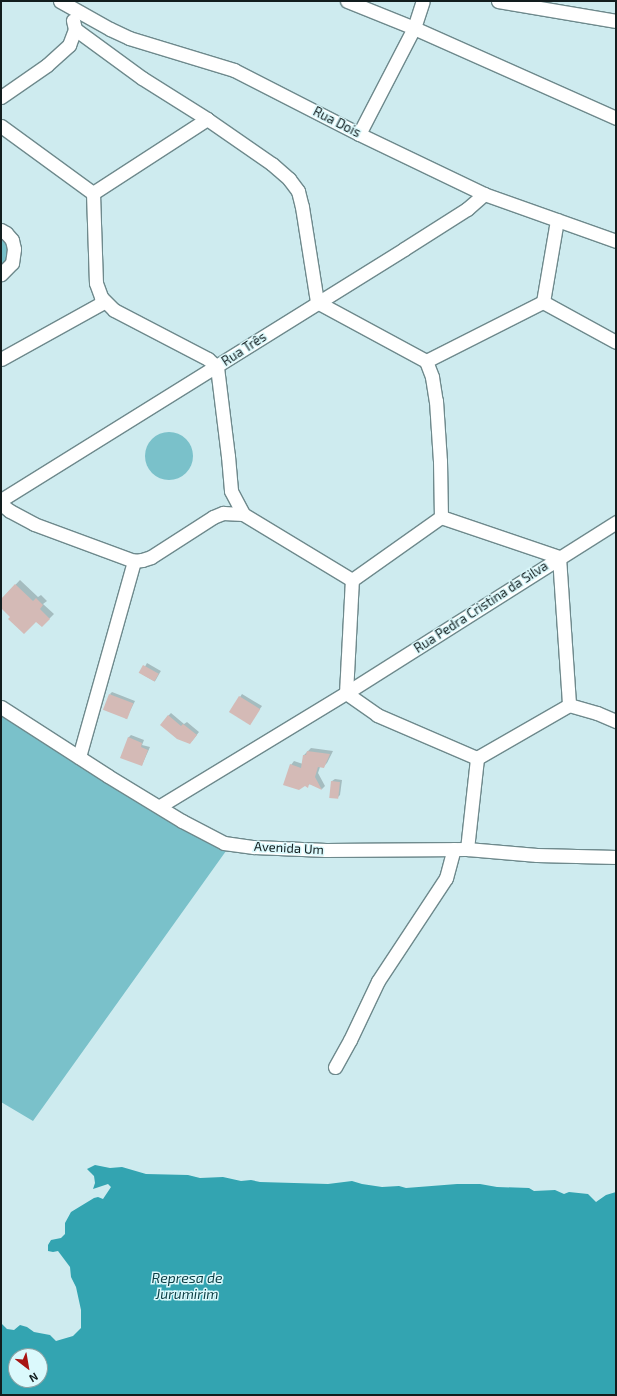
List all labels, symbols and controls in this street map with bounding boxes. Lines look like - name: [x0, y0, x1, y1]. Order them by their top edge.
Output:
- street label: Rua Dois: [311, 103, 363, 141]
- street label: Rua Três: [219, 329, 269, 369]
- street label: Rua Pedra Cristina da Silva: [411, 558, 551, 656]
- street label: Avenida Um: [254, 838, 324, 858]
- water label: Represa de Jurumirim: [152, 1270, 222, 1302]
- north arrow: [8, 1348, 48, 1388]
- text: N: [27, 1370, 41, 1385]

